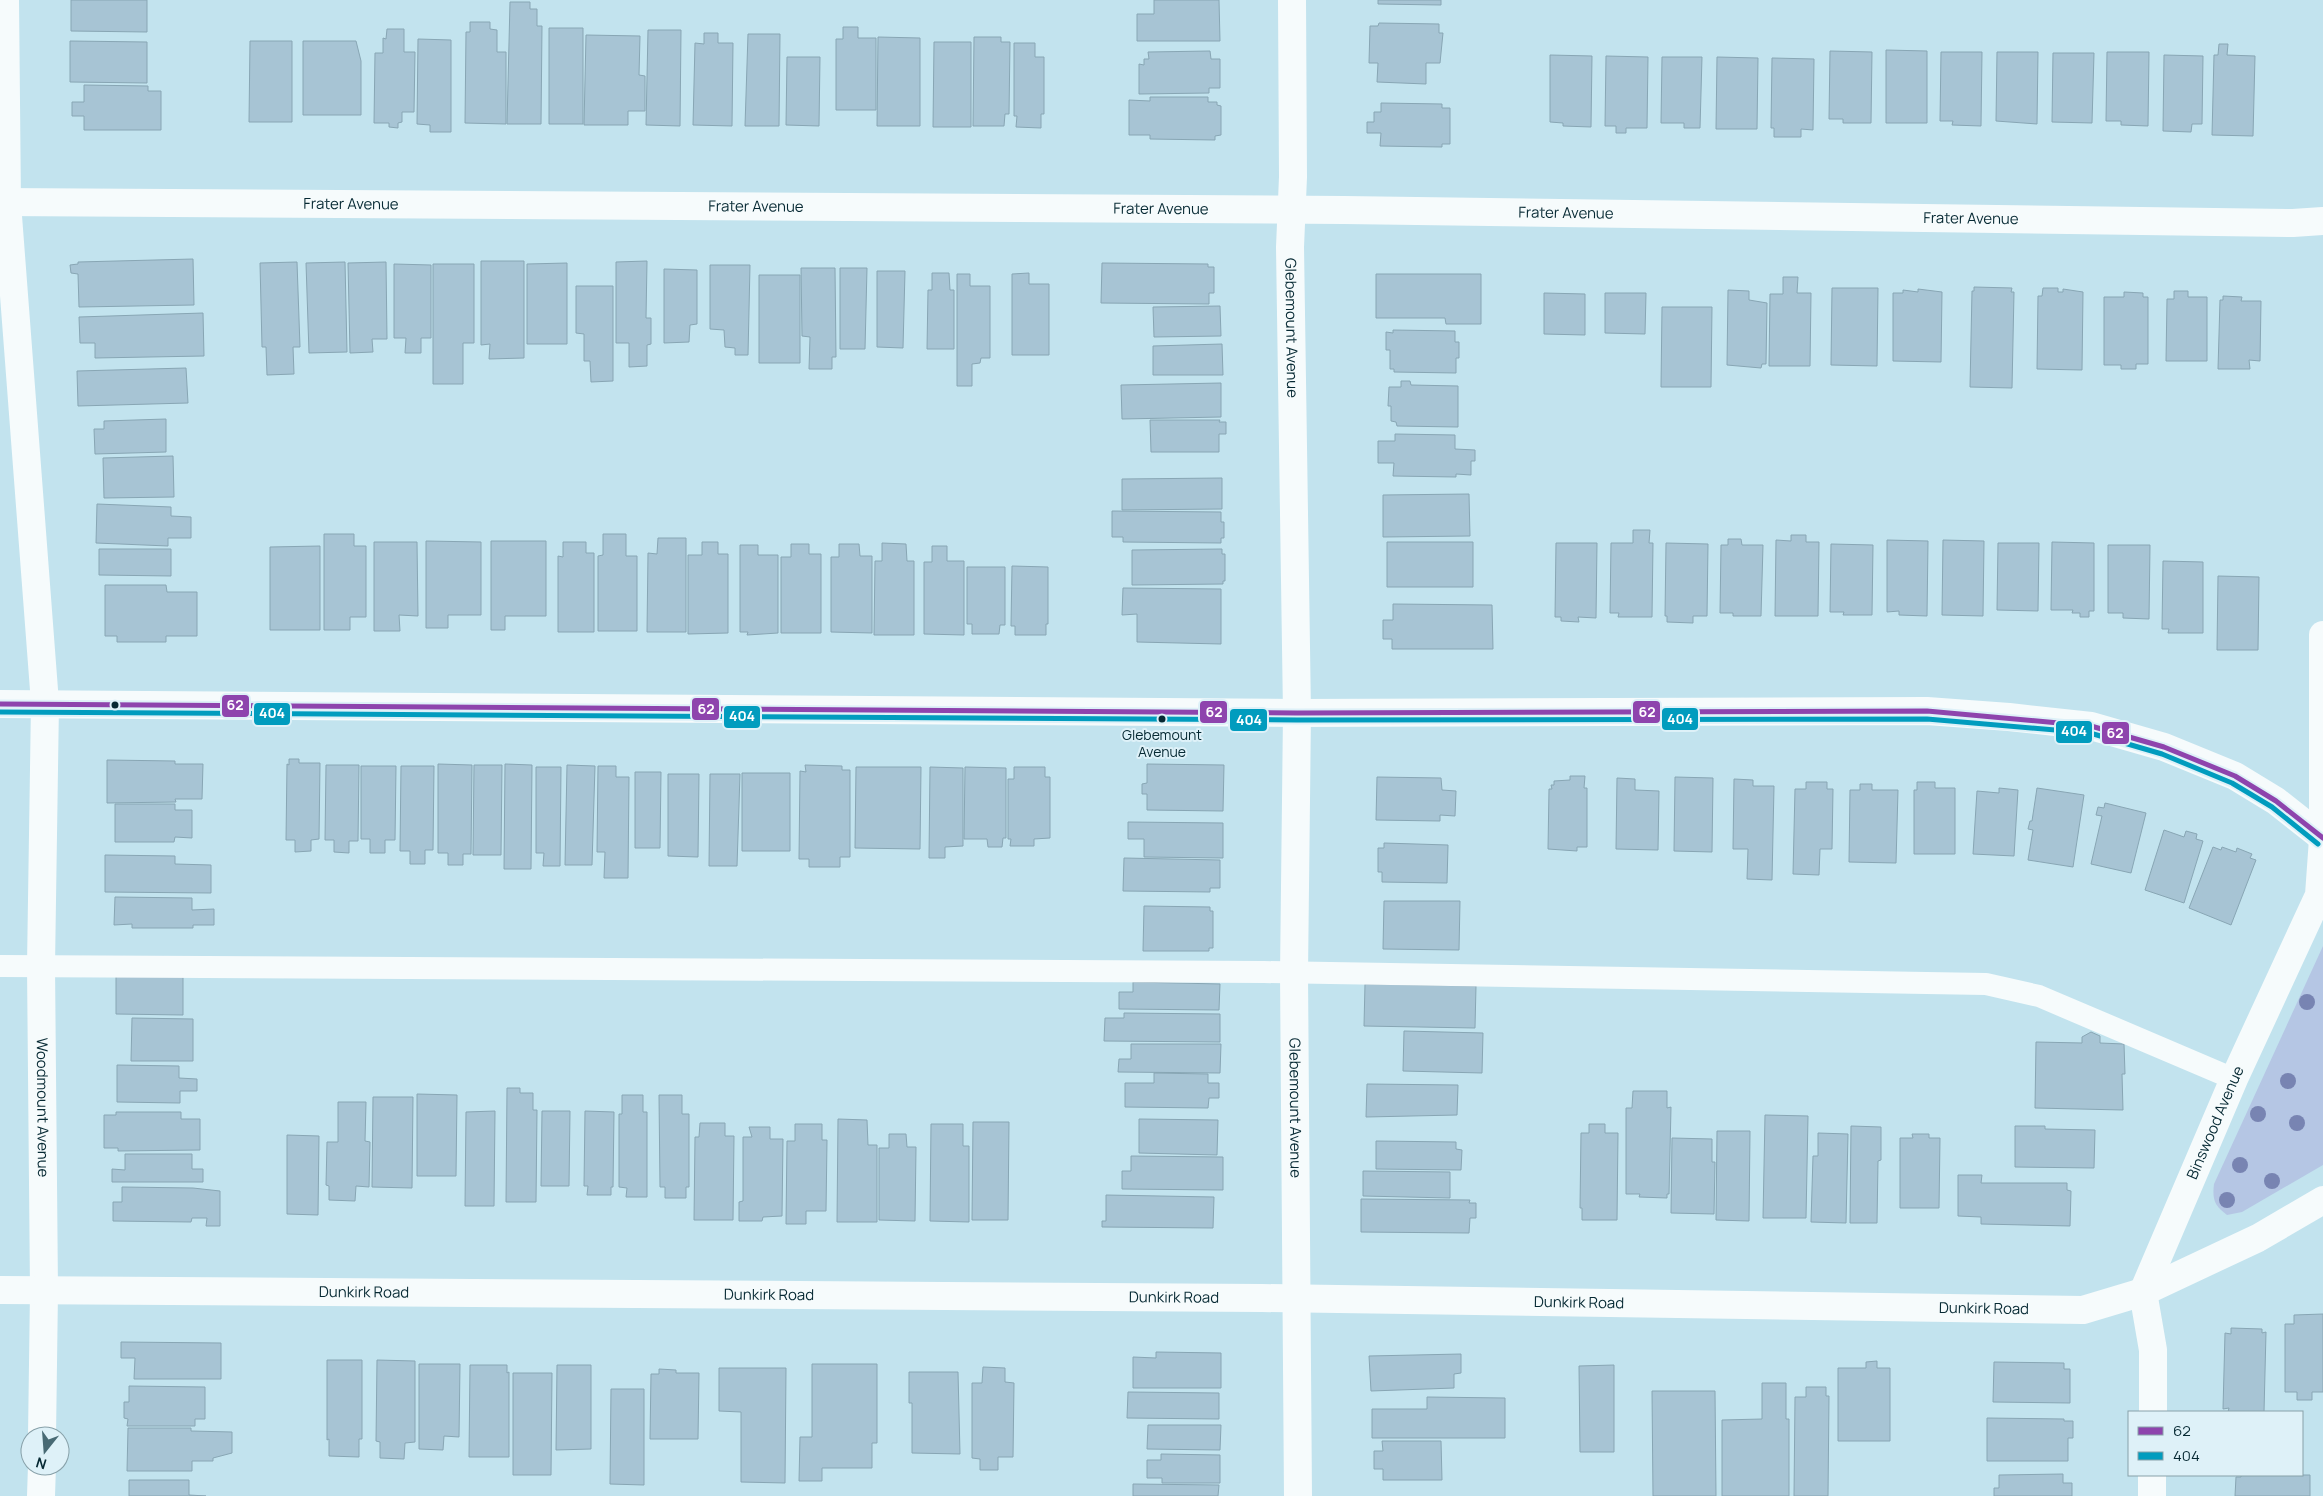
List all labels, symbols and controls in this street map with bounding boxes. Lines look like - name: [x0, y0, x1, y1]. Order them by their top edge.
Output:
- street label: Frater Avenue: [303, 193, 399, 214]
- street label: Frater Avenue: [708, 195, 804, 217]
- street label: Frater Avenue: [1113, 198, 1209, 219]
- street label: Frater Avenue: [1518, 201, 1614, 224]
- street label: Frater Avenue: [1923, 207, 2019, 229]
- street label: Glebemount Avenue: [1280, 258, 1303, 398]
- line badge: 62: [221, 694, 250, 718]
- text: 62: [226, 695, 244, 714]
- line badge: 62: [691, 697, 720, 721]
- text: 62: [697, 699, 715, 718]
- unlabelled marker: [110, 700, 120, 710]
- line badge: 62: [1199, 700, 1228, 724]
- line badge: 62: [1632, 700, 1661, 724]
- line badge: 404: [253, 702, 291, 726]
- text: 62: [1205, 702, 1223, 721]
- text: 62: [1638, 702, 1656, 721]
- text: 404: [259, 703, 285, 722]
- line badge: 404: [723, 705, 761, 729]
- text: 404: [729, 706, 755, 725]
- line badge: 404: [1661, 707, 1699, 731]
- line badge: 404: [1229, 708, 1268, 732]
- text: 404: [1667, 709, 1693, 728]
- text: 404: [1236, 710, 1262, 729]
- marker: Glebemount Avenue: [1157, 714, 1167, 724]
- line badge: 404: [2055, 720, 2093, 744]
- text: 404: [2061, 721, 2087, 740]
- line badge: 62: [2101, 721, 2130, 745]
- text: 62: [2106, 723, 2124, 742]
- place label: Glebemount Avenue: [1122, 725, 1202, 761]
- street label: Woodmount Avenue: [32, 1038, 54, 1178]
- street label: Glebemount Avenue: [1284, 1038, 1307, 1178]
- street label: Binswood Avenue: [2181, 1062, 2249, 1182]
- street label: Dunkirk Road: [319, 1281, 409, 1303]
- street label: Dunkirk Road: [724, 1284, 814, 1305]
- street label: Dunkirk Road: [1129, 1286, 1219, 1308]
- street label: Dunkirk Road: [1534, 1291, 1624, 1313]
- street label: Dunkirk Road: [1939, 1297, 2029, 1319]
- legend: [2128, 1411, 2303, 1476]
- text: 62: [2173, 1420, 2191, 1441]
- north arrow: [20, 1426, 70, 1476]
- text: 404: [2173, 1445, 2200, 1466]
- text: N: [33, 1453, 49, 1474]

